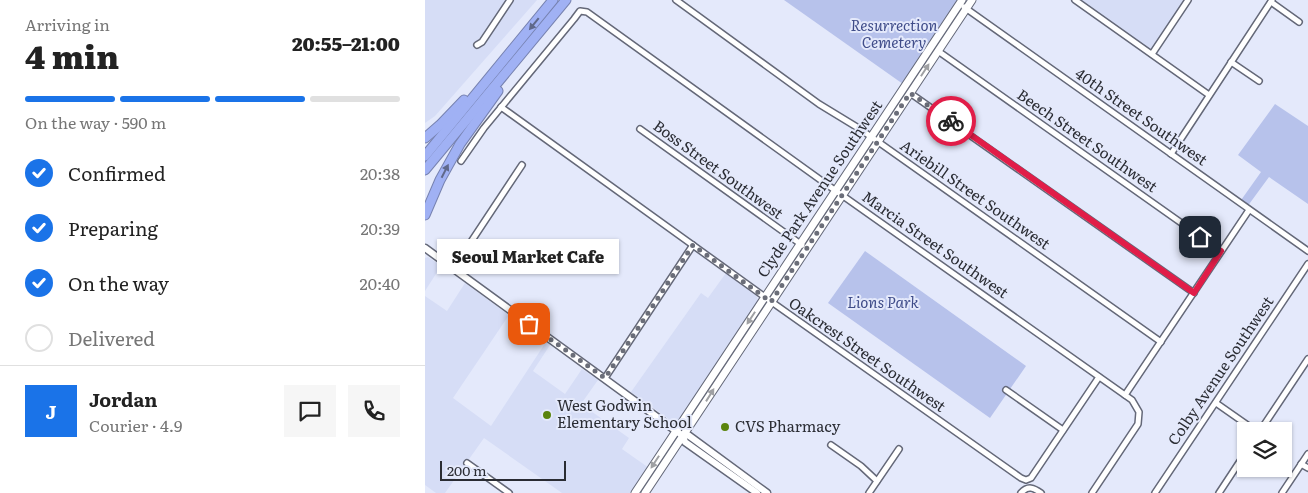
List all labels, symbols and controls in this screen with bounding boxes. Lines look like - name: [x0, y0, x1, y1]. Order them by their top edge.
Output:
- text: Arriving in: [25, 12, 110, 36]
- park label: Resurrection Cemetery: [850, 13, 938, 53]
- one-way arrow: [528, 17, 539, 30]
- text: 20:55–21:00: [292, 29, 400, 57]
- text: 4 min: [25, 31, 119, 79]
- street label: 40th Street Southwest: [1071, 61, 1213, 170]
- one-way arrow: [921, 64, 930, 77]
- street label: Beech Street Southwest: [1013, 83, 1163, 197]
- street label: Clyde Park Avenue Southwest: [751, 95, 887, 282]
- courier: [926, 96, 976, 146]
- icon: bike: [937, 107, 965, 135]
- text: On the way · 590 m: [25, 110, 166, 134]
- street label: Boss Street Southwest: [649, 114, 789, 224]
- street label: Ariebill Street Southwest: [896, 133, 1056, 254]
- icon: check: [25, 159, 53, 187]
- text: Confirmed: [68, 159, 166, 187]
- text: 20:38: [360, 161, 400, 185]
- one-way arrow: [441, 164, 449, 178]
- street label: Marcia Street Southwest: [858, 184, 1014, 303]
- icon: check: [25, 214, 53, 242]
- text: Preparing: [68, 214, 158, 242]
- text: 20:39: [360, 216, 400, 240]
- pin: [1179, 216, 1221, 258]
- icon: home: [1186, 223, 1214, 251]
- callout: Seoul Market Cafe: [438, 239, 620, 274]
- text: Seoul Market Cafe: [452, 244, 604, 268]
- icon: check: [25, 269, 53, 297]
- text: On the way: [68, 269, 169, 297]
- text: 20:40: [360, 271, 400, 295]
- park label: Lions Park: [847, 290, 919, 313]
- street label: Oakcrest Street Southwest: [785, 291, 951, 417]
- street label: Colby Avenue Southwest: [1161, 291, 1278, 449]
- pin: [508, 303, 550, 345]
- icon: bag: [515, 310, 543, 338]
- one-way arrow: [746, 311, 756, 324]
- text: Delivered: [68, 324, 155, 352]
- text: Jordan: [89, 385, 158, 413]
- button: chat: [284, 385, 336, 437]
- button: phone: [348, 385, 400, 437]
- one-way arrow: [705, 389, 715, 402]
- place label: West Godwin Elementary School: [557, 393, 692, 433]
- text: J: [46, 397, 56, 425]
- marker: West Godwin Elementary School: [541, 409, 553, 421]
- text: Courier · 4.9: [89, 413, 182, 437]
- place label: CVS Pharmacy: [735, 414, 841, 437]
- marker: CVS Pharmacy: [719, 421, 731, 433]
- map controls: [1237, 422, 1292, 477]
- button: layers: [1237, 422, 1292, 477]
- one-way arrow: [650, 455, 660, 468]
- scale bar: [440, 458, 566, 481]
- text: 200 m: [447, 460, 487, 480]

